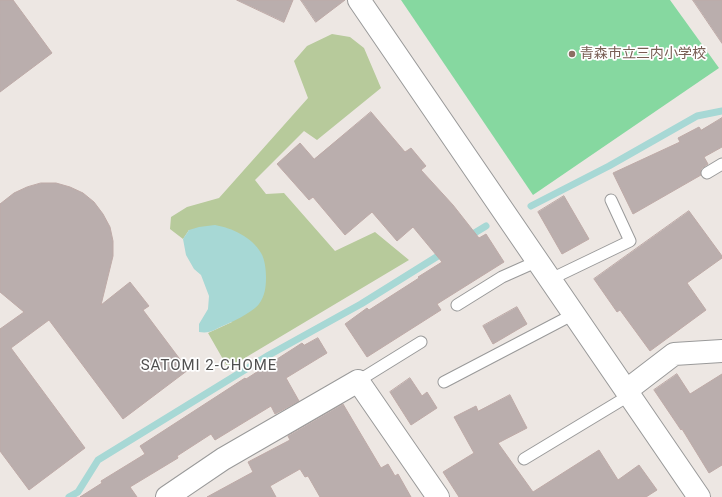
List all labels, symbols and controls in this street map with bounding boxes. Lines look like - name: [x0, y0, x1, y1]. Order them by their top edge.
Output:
- place label: 青森市立三内小学校: [580, 46, 706, 62]
- marker: 青森市立三内小学校: [567, 49, 577, 59]
- district label: SATOMI 2-CHOME: [141, 357, 277, 375]

